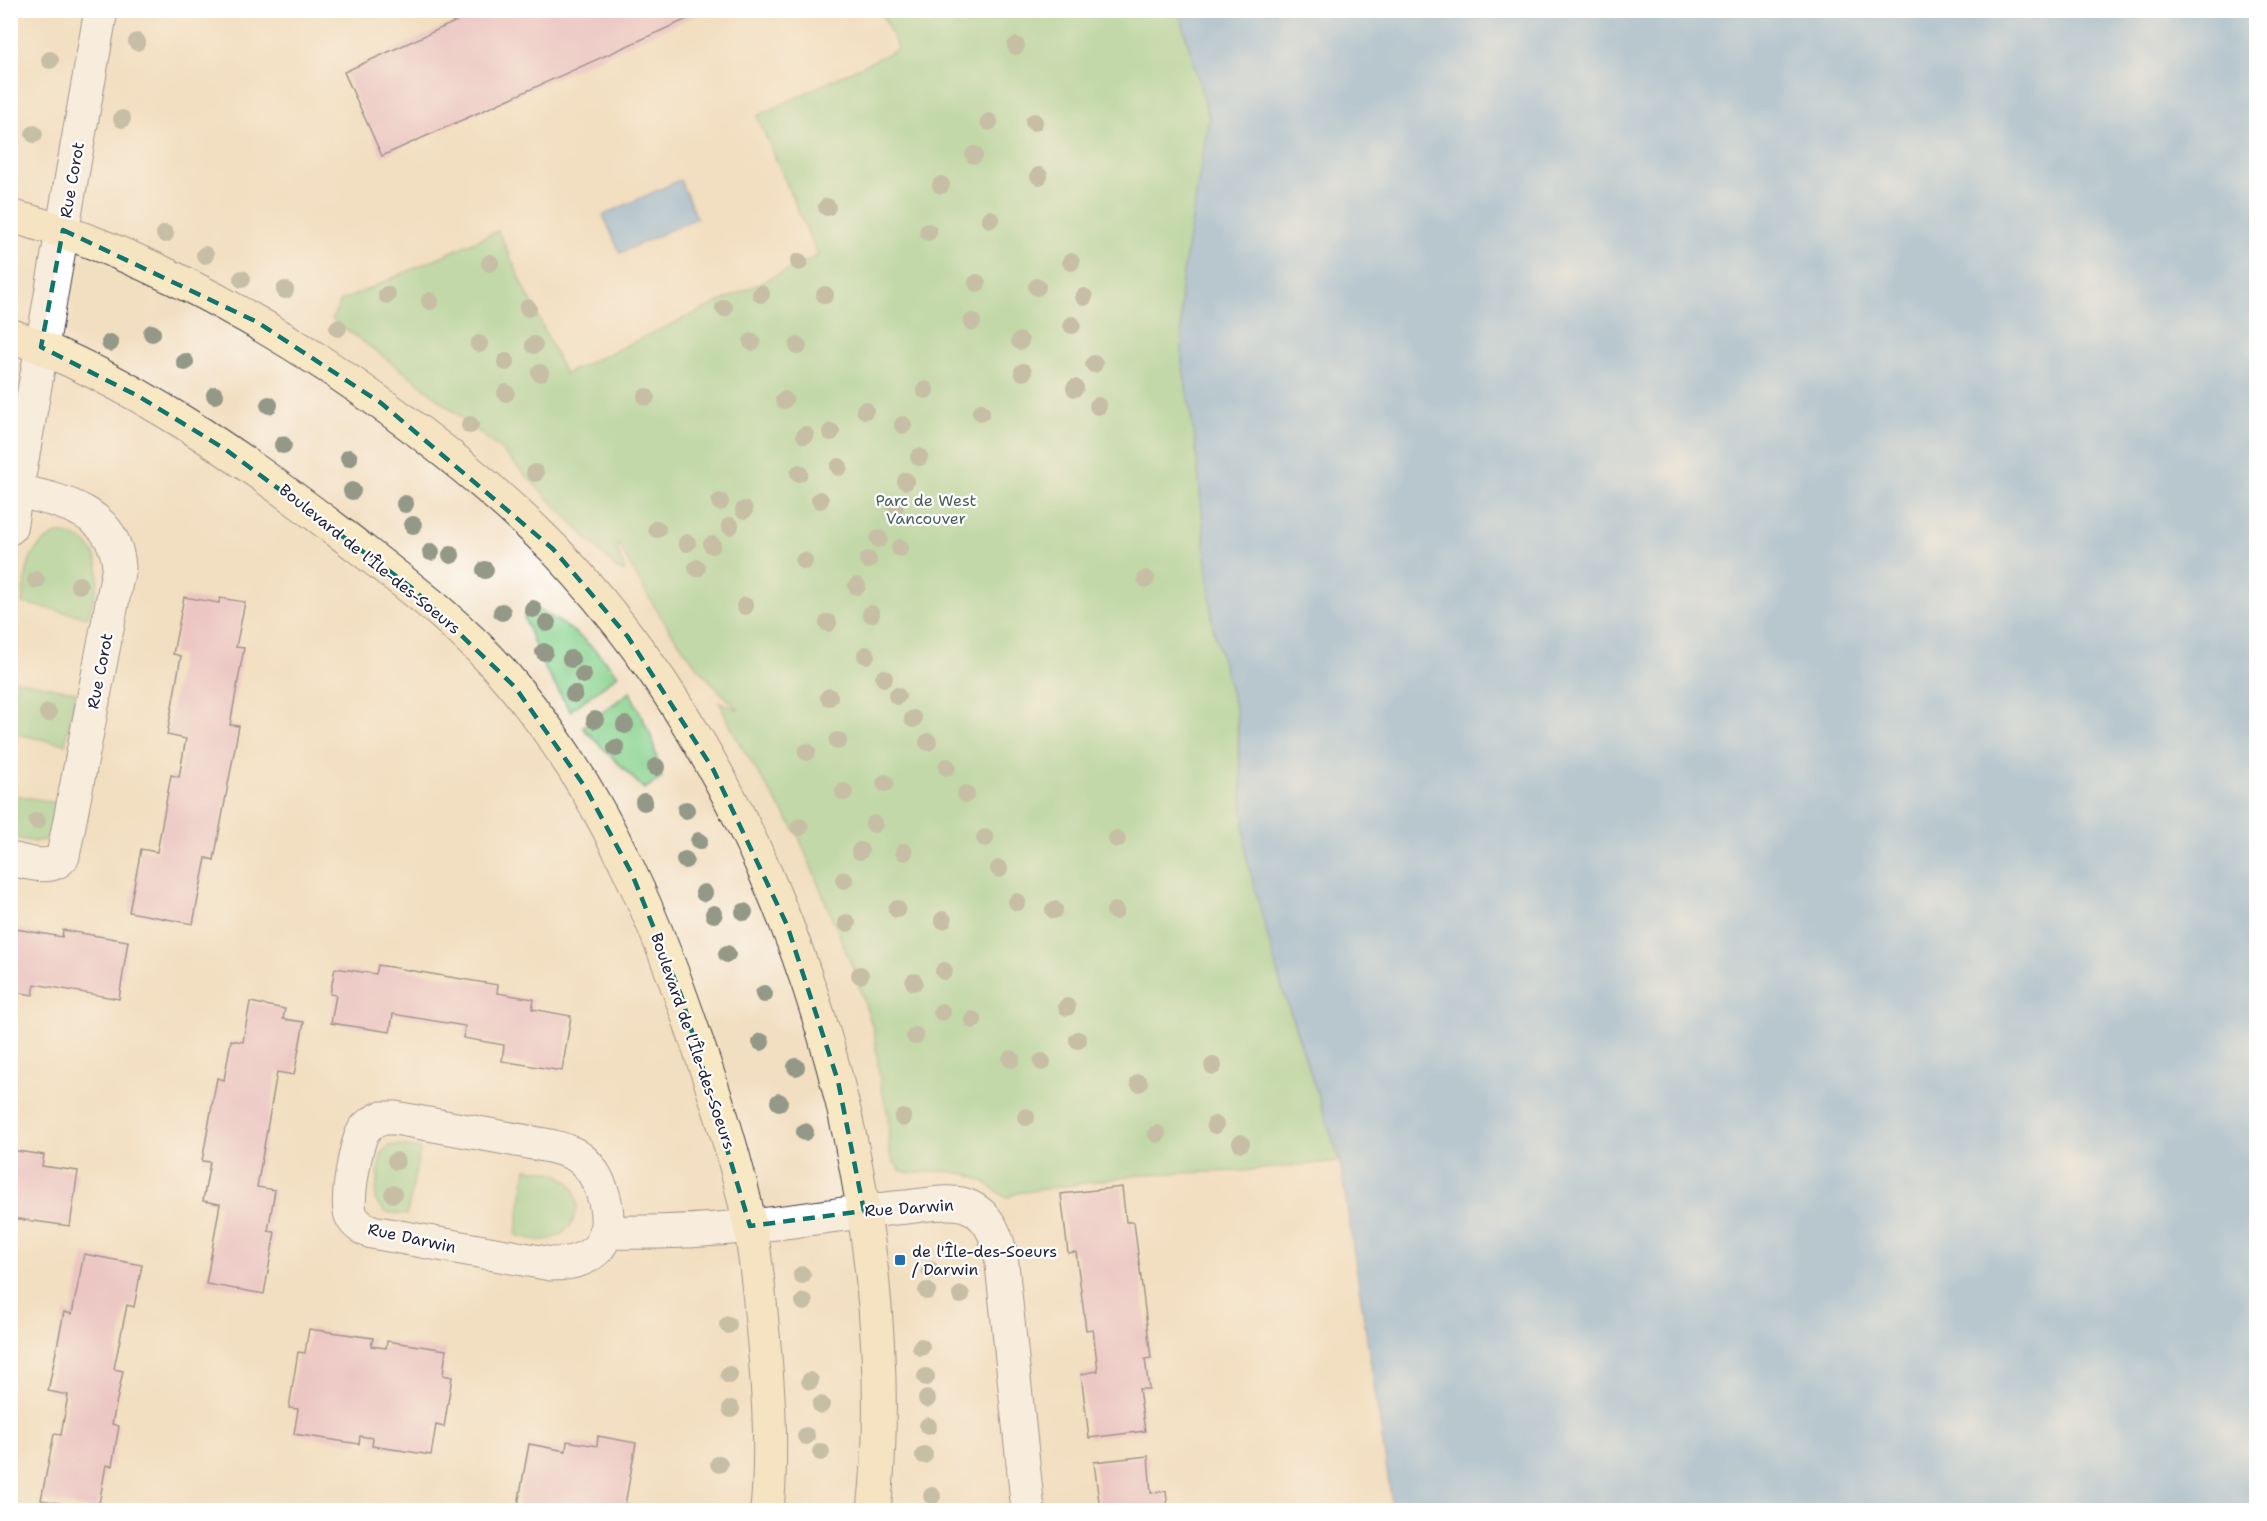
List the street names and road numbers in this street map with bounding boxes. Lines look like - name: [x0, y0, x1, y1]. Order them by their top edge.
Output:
- street label: Rue Corot: [55, 140, 89, 220]
- street label: Boulevard de l'Île-des-Soeurs: [275, 479, 465, 639]
- street label: Rue Corot: [82, 631, 118, 711]
- street label: Boulevard de l'Île-des-Soeurs: [646, 930, 740, 1152]
- street label: Rue Darwin: [864, 1194, 955, 1222]
- street label: Rue Darwin: [366, 1218, 458, 1258]

